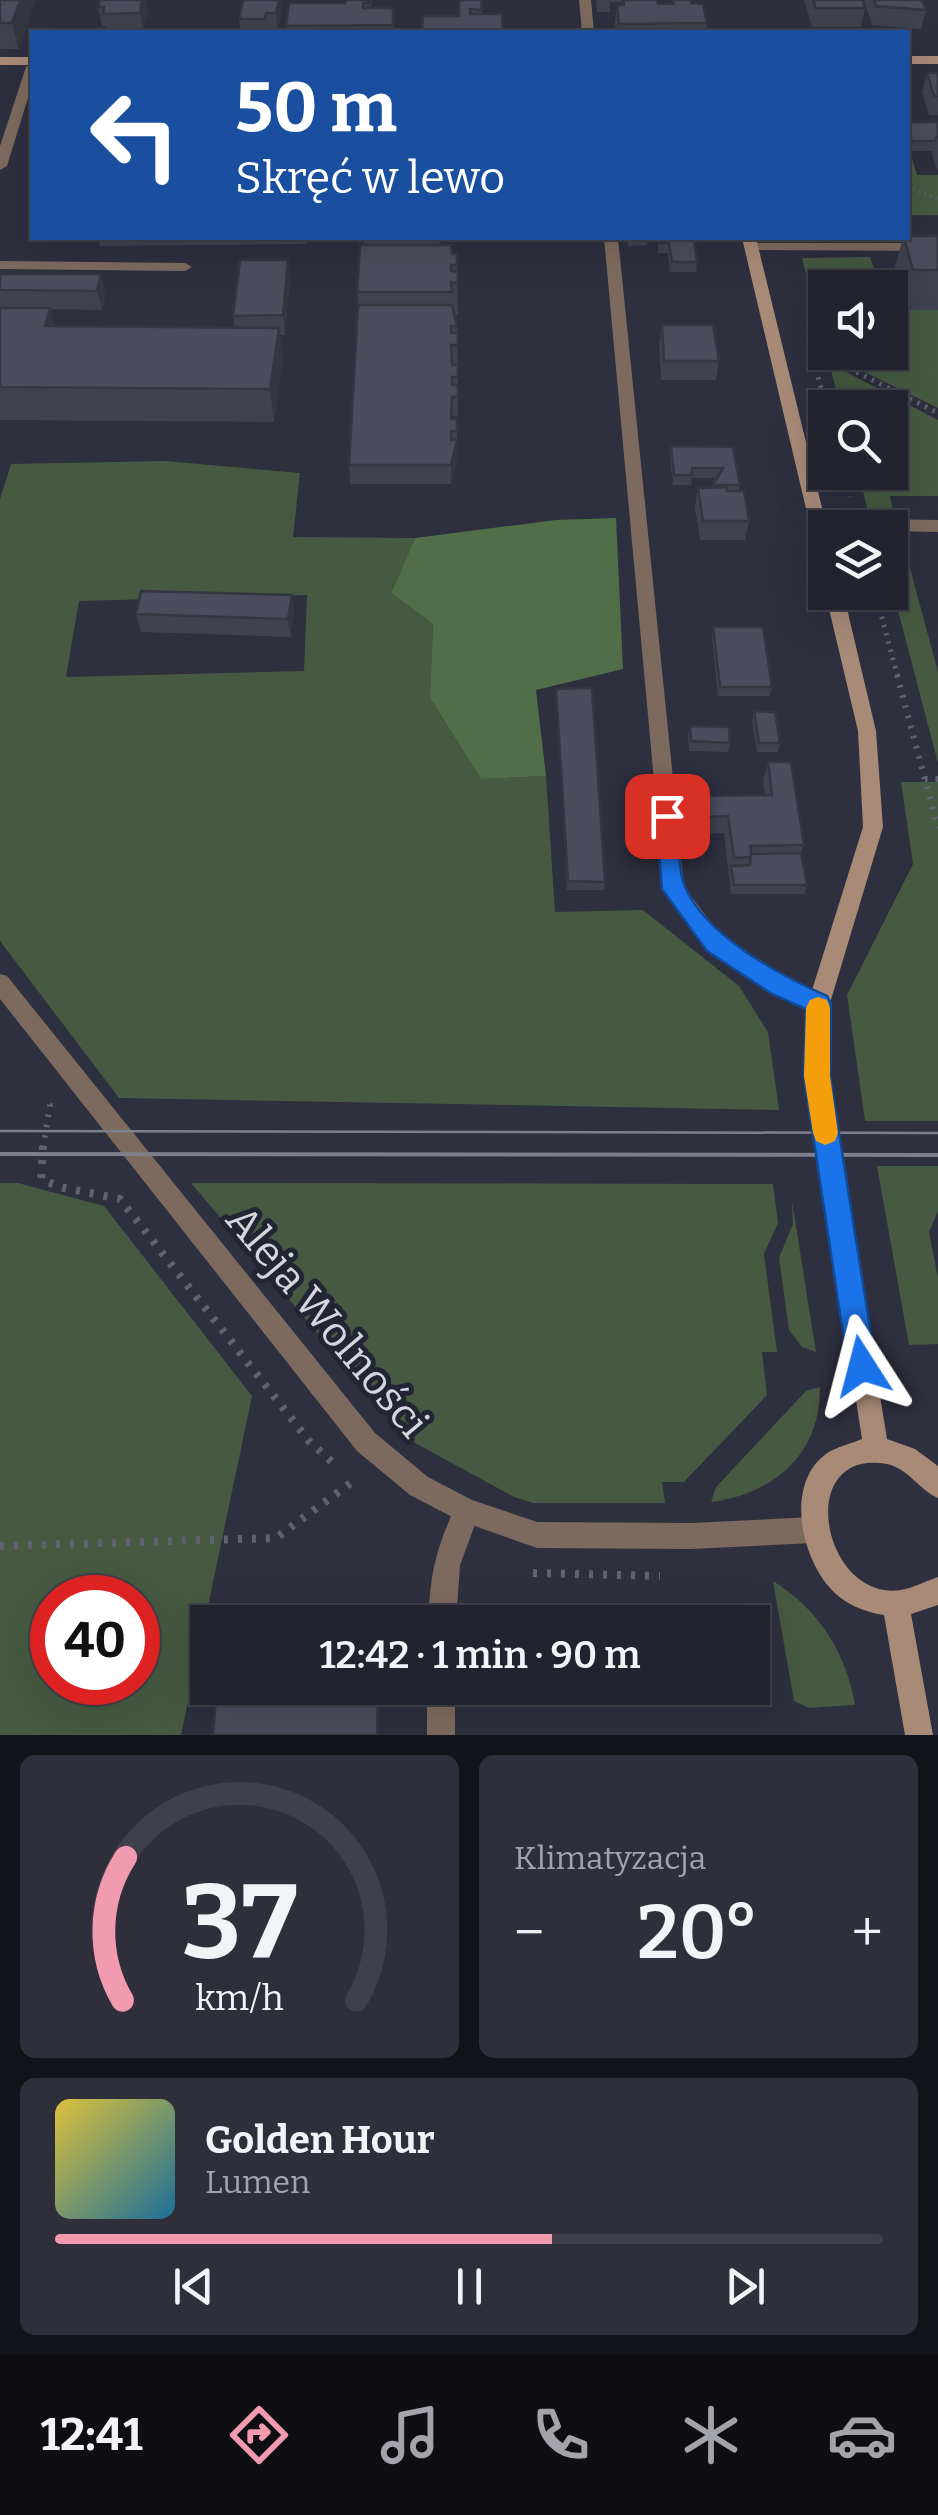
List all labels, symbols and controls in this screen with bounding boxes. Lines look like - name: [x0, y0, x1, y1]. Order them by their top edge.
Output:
- text: 50 m: [235, 66, 397, 150]
- icon: left: [70, 70, 200, 200]
- text: Skręć w lewo: [235, 151, 505, 205]
- map controls: [808, 270, 908, 610]
- button: sound: [808, 270, 908, 370]
- button: search: [808, 390, 908, 490]
- button: layers: [808, 510, 908, 610]
- pin: [625, 774, 710, 859]
- icon: arrive: [640, 789, 695, 844]
- street label: Aleja Wolności: [216, 1196, 439, 1448]
- position arrow: [810, 1314, 914, 1418]
- speed limit sign: 40: [30, 1575, 160, 1705]
- text: 12:42 · 1 min · 90 m: [320, 1632, 640, 1678]
- text: Klimatyzacja: [514, 1839, 706, 1877]
- text: 37: [182, 1861, 297, 1986]
- text: 20°: [637, 1888, 759, 1978]
- text: −: [514, 1900, 544, 1966]
- text: +: [852, 1900, 883, 1966]
- text: km/h: [195, 1977, 284, 2019]
- text: Golden Hour: [205, 2117, 435, 2163]
- text: Lumen: [205, 2163, 310, 2201]
- icon: previous: [166, 2259, 221, 2314]
- icon: pause: [442, 2259, 497, 2314]
- icon: next: [718, 2259, 773, 2314]
- icon: directions: [224, 2400, 294, 2470]
- icon: music: [375, 2400, 445, 2470]
- icon: phone: [526, 2400, 596, 2470]
- icon: climate: [676, 2400, 746, 2470]
- icon: car: [827, 2400, 897, 2470]
- text: 12:41: [40, 2408, 143, 2462]

